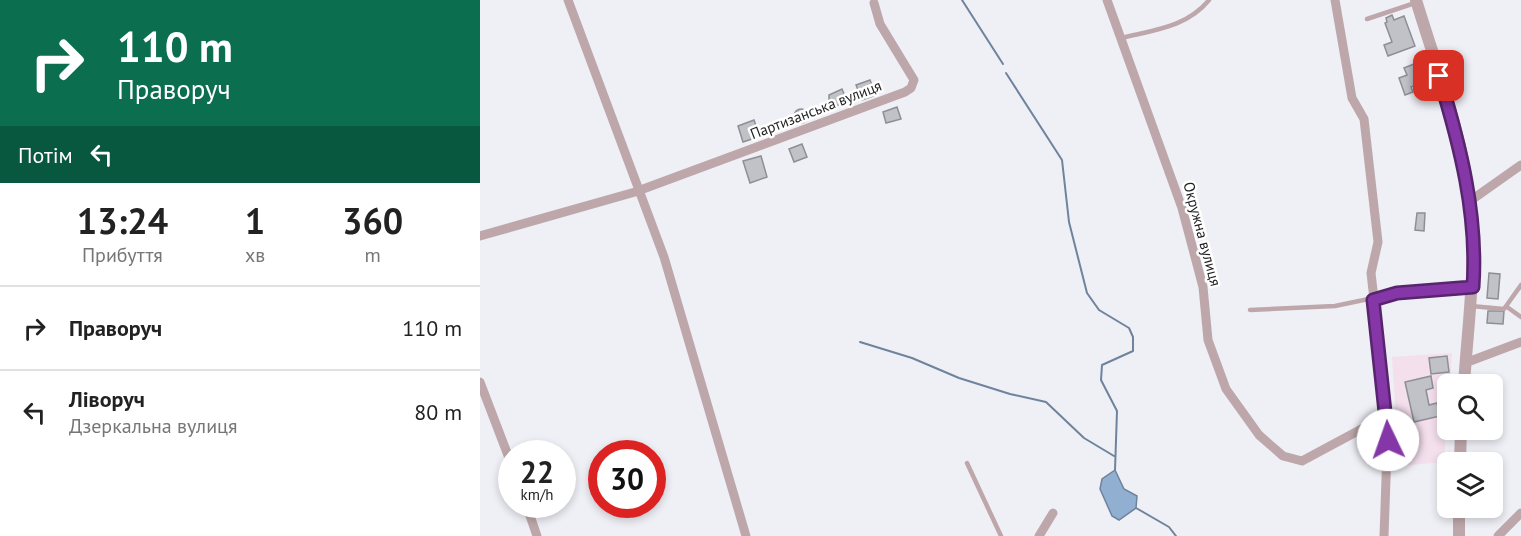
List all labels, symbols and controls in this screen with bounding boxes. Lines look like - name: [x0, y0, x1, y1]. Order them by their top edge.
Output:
- text: 110 m: [117, 19, 233, 74]
- icon: right: [18, 24, 96, 102]
- pin: [1413, 50, 1464, 101]
- icon: arrive: [1422, 59, 1455, 92]
- text: Праворуч: [117, 72, 231, 106]
- street label: Партизанська вулиця: [747, 76, 884, 143]
- icon: left: [85, 138, 118, 171]
- text: Потім: [18, 141, 73, 169]
- street label: Окружна вулиця: [1179, 180, 1226, 288]
- text: 13:24: [77, 197, 168, 244]
- text: 1: [245, 197, 265, 244]
- text: 360: [342, 197, 403, 244]
- text: Прибуття: [82, 242, 163, 268]
- text: хв: [245, 242, 265, 268]
- text: m: [364, 242, 381, 268]
- icon: right: [18, 312, 51, 345]
- text: Праворуч: [69, 314, 162, 342]
- text: 110 m: [402, 314, 462, 342]
- map controls: [1437, 374, 1503, 518]
- button: search: [1437, 374, 1503, 440]
- text: Ліворуч: [69, 385, 145, 413]
- icon: left: [18, 396, 51, 429]
- text: 80 m: [414, 398, 462, 426]
- position arrow: [1356, 408, 1420, 472]
- text: Дзеркальна вулиця: [69, 413, 238, 439]
- speed limit sign: 30: [588, 440, 666, 518]
- text: 22: [520, 452, 554, 491]
- button: layers: [1437, 452, 1503, 518]
- text: km/h: [521, 485, 553, 504]

